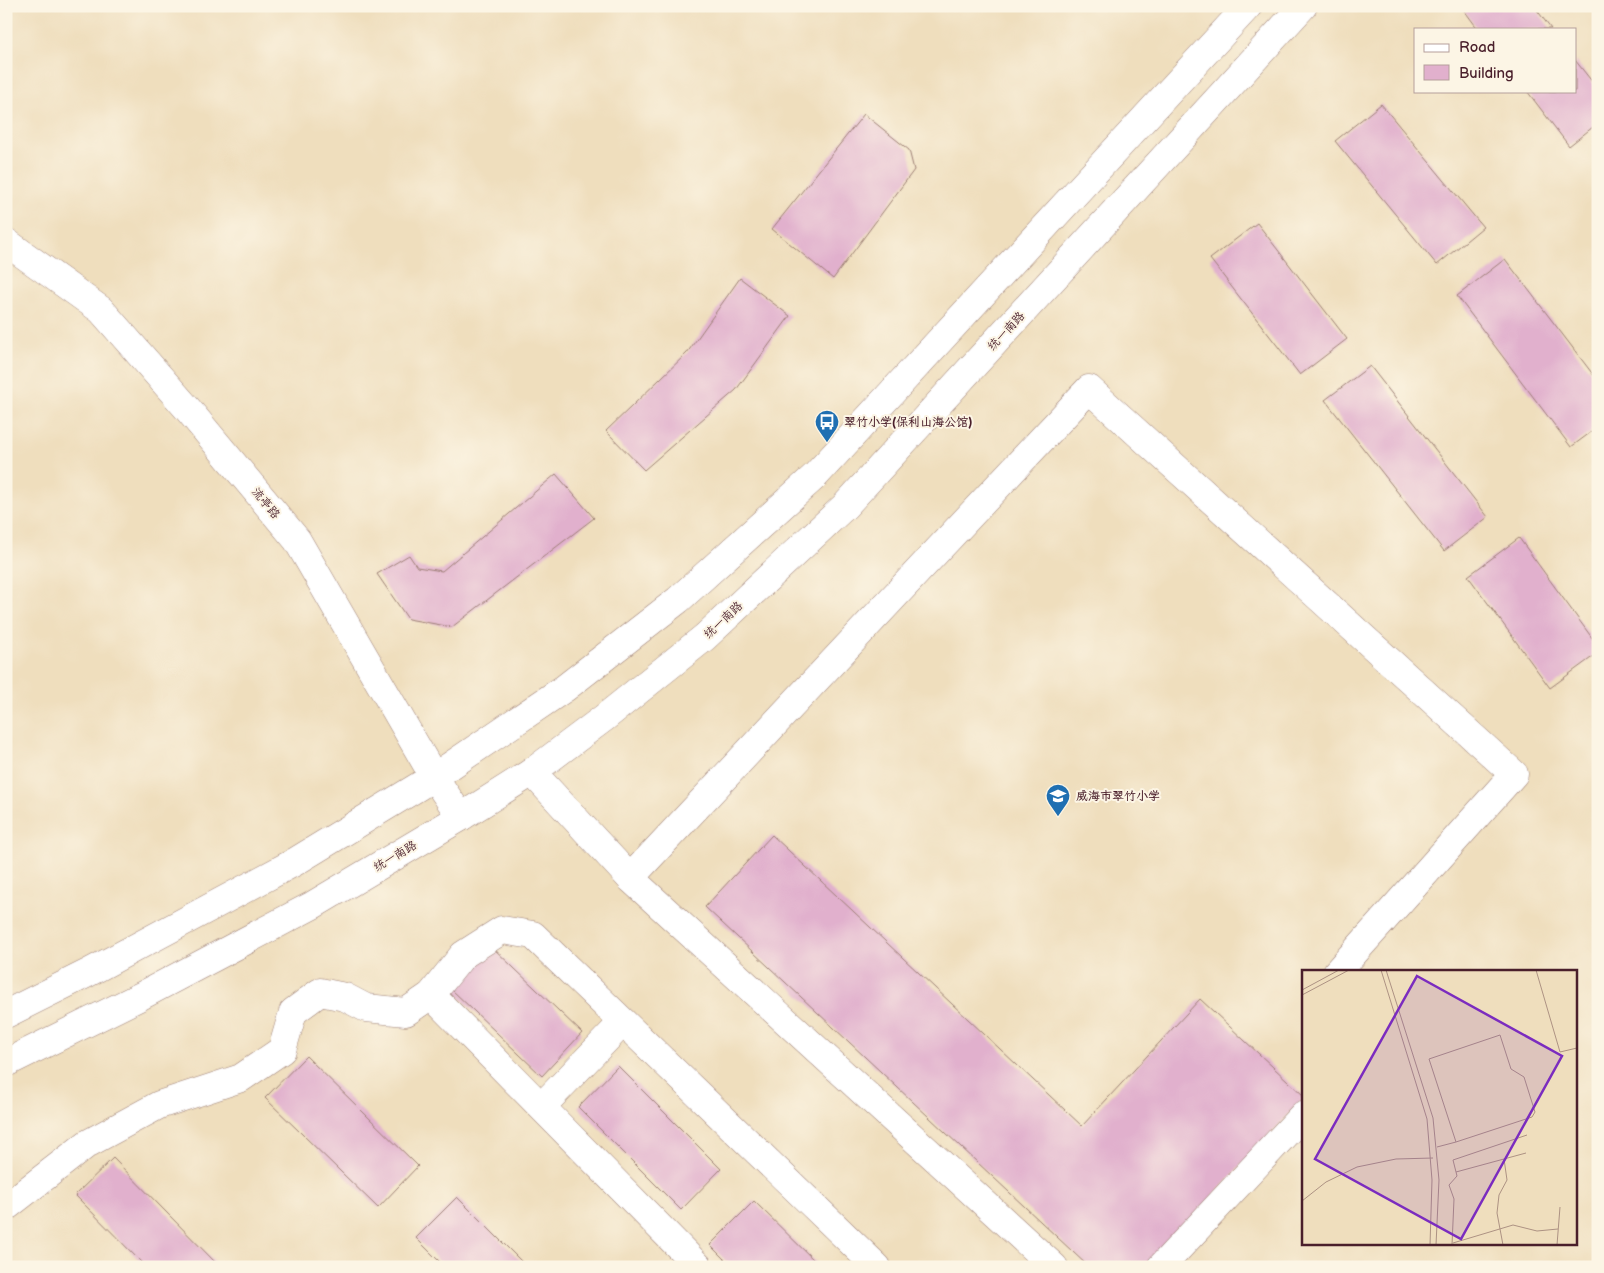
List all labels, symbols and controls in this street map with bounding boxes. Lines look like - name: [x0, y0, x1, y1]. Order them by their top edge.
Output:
- legend: [1414, 28, 1576, 92]
- text: Road: [1459, 38, 1495, 57]
- text: Building: [1459, 64, 1514, 83]
- street label: 统一南路: [985, 309, 1028, 354]
- bus stop icon: 翠竹小学(保利山海公馆): [814, 409, 840, 443]
- place label: 翠竹小学(保利山海公馆): [844, 415, 972, 430]
- street label: 流亭路: [248, 485, 283, 522]
- street label: 统一南路: [701, 599, 746, 642]
- school or university icon: 威海市翠竹小学: [1045, 783, 1071, 817]
- place label: 威海市翠竹小学: [1076, 789, 1160, 804]
- street label: 统一南路: [371, 838, 420, 875]
- inset map: [1302, 970, 1576, 1246]

